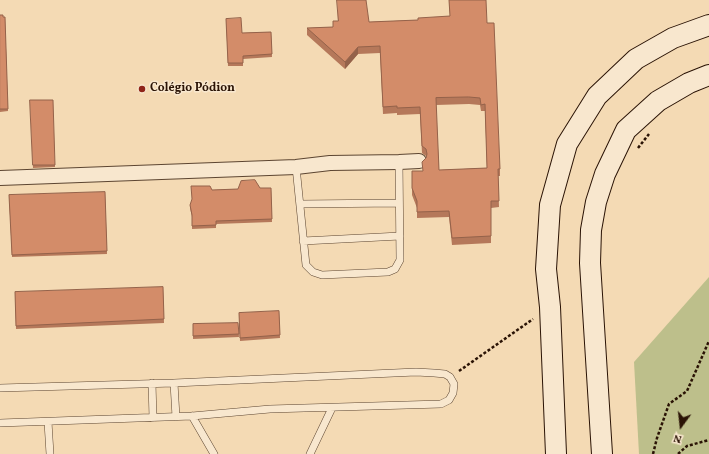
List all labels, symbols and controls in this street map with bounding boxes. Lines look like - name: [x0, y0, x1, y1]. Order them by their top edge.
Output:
- place label: Colégio Pódion: [150, 82, 235, 96]
- marker: Colégio Pódion: [137, 84, 147, 94]
- north arrow: [661, 406, 701, 446]
- text: N: [672, 430, 684, 446]

